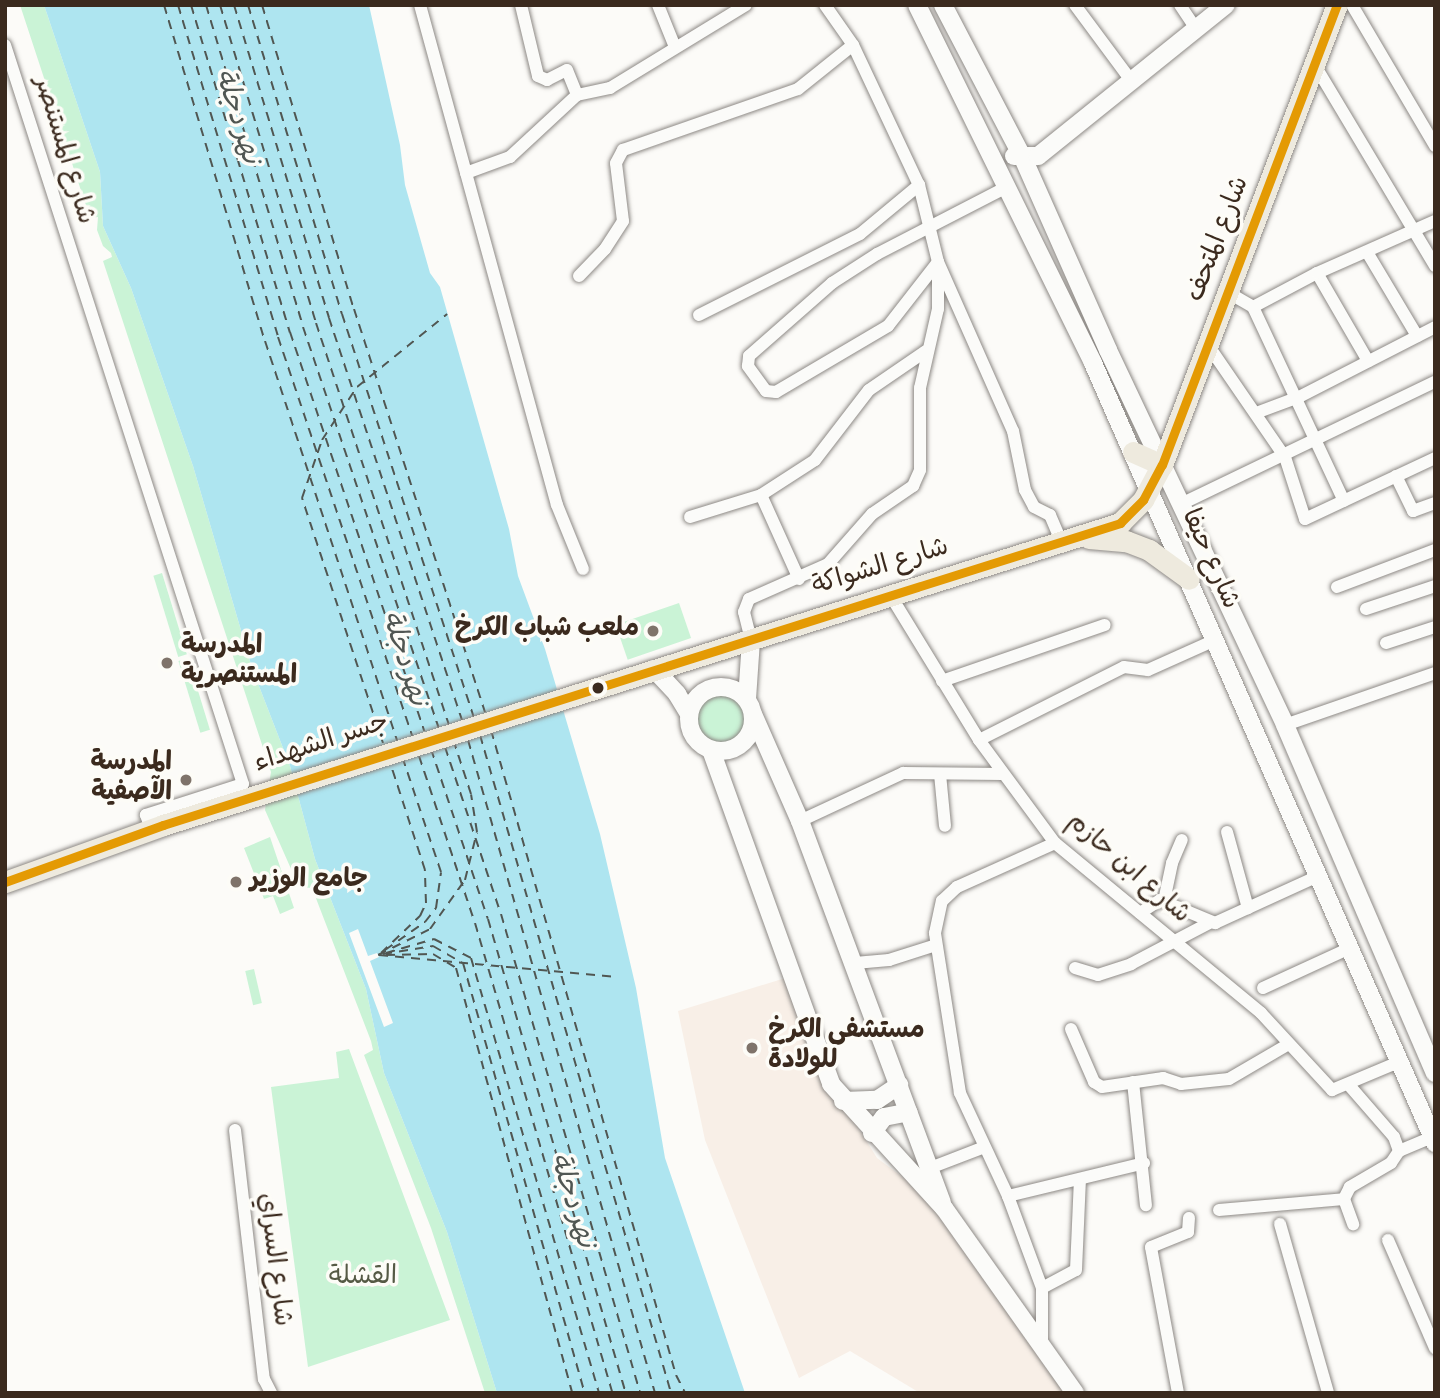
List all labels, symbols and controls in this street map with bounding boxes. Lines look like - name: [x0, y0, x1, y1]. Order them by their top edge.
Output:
- water label: نهر دجلة: [205, 65, 265, 169]
- street label: شارع المستنصر: [25, 74, 99, 228]
- street label: شارع المتحف: [1182, 173, 1258, 307]
- street label: شارع حيفا: [1172, 505, 1244, 615]
- street label: شارع الشواكة: [809, 533, 953, 605]
- water label: نهر دجلة: [372, 607, 432, 711]
- place label: ملعب شباب الكرخ: [454, 615, 639, 647]
- marker: ملعب شباب الكرخ: [645, 623, 661, 639]
- place label: المدرسة المستنصرية: [181, 632, 297, 694]
- marker: المدرسة المستنصرية: [159, 655, 175, 671]
- unlabelled marker: [591, 681, 605, 695]
- street label: جسر الشهداء: [251, 709, 393, 781]
- place label: المدرسة الآصفية: [91, 749, 172, 810]
- marker: المدرسة الآصفية: [178, 772, 194, 788]
- street label: شارع ابن حازم: [1059, 808, 1195, 932]
- place label: جامع الوزير: [250, 866, 368, 898]
- marker: جامع الوزير: [228, 874, 244, 890]
- place label: مستشفى الكرخ للولادة: [768, 1017, 925, 1078]
- marker: مستشفى الكرخ للولادة: [742, 1038, 762, 1058]
- water label: نهر دجلة: [540, 1149, 600, 1253]
- street label: شارع السراي: [248, 1191, 296, 1329]
- park label: القشلة: [329, 1263, 397, 1295]

